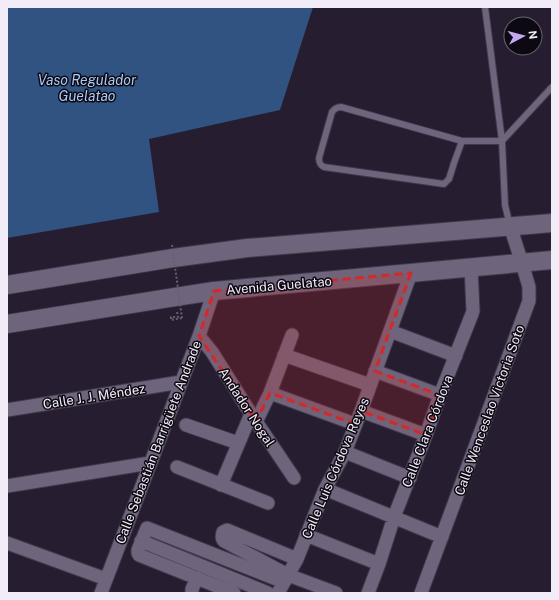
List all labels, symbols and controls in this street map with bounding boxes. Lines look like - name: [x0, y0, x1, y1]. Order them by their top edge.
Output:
- north arrow: [503, 16, 543, 56]
- text: N: [526, 30, 539, 40]
- water label: Vaso Regulador Guelatao: [38, 72, 137, 104]
- street label: Avenida Guelatao: [226, 273, 332, 298]
- street label: Calle Wenceslao Victoria Soto: [452, 323, 527, 497]
- street label: Calle Sebastián Barrigüete Andrade: [113, 339, 204, 546]
- street label: Andador Nogal: [215, 365, 278, 450]
- street label: Calle Clara Córdova: [399, 373, 456, 489]
- street label: Calle J. J. Méndez: [42, 381, 146, 412]
- street label: Calle Luis Córdova Reyes: [299, 396, 372, 541]

